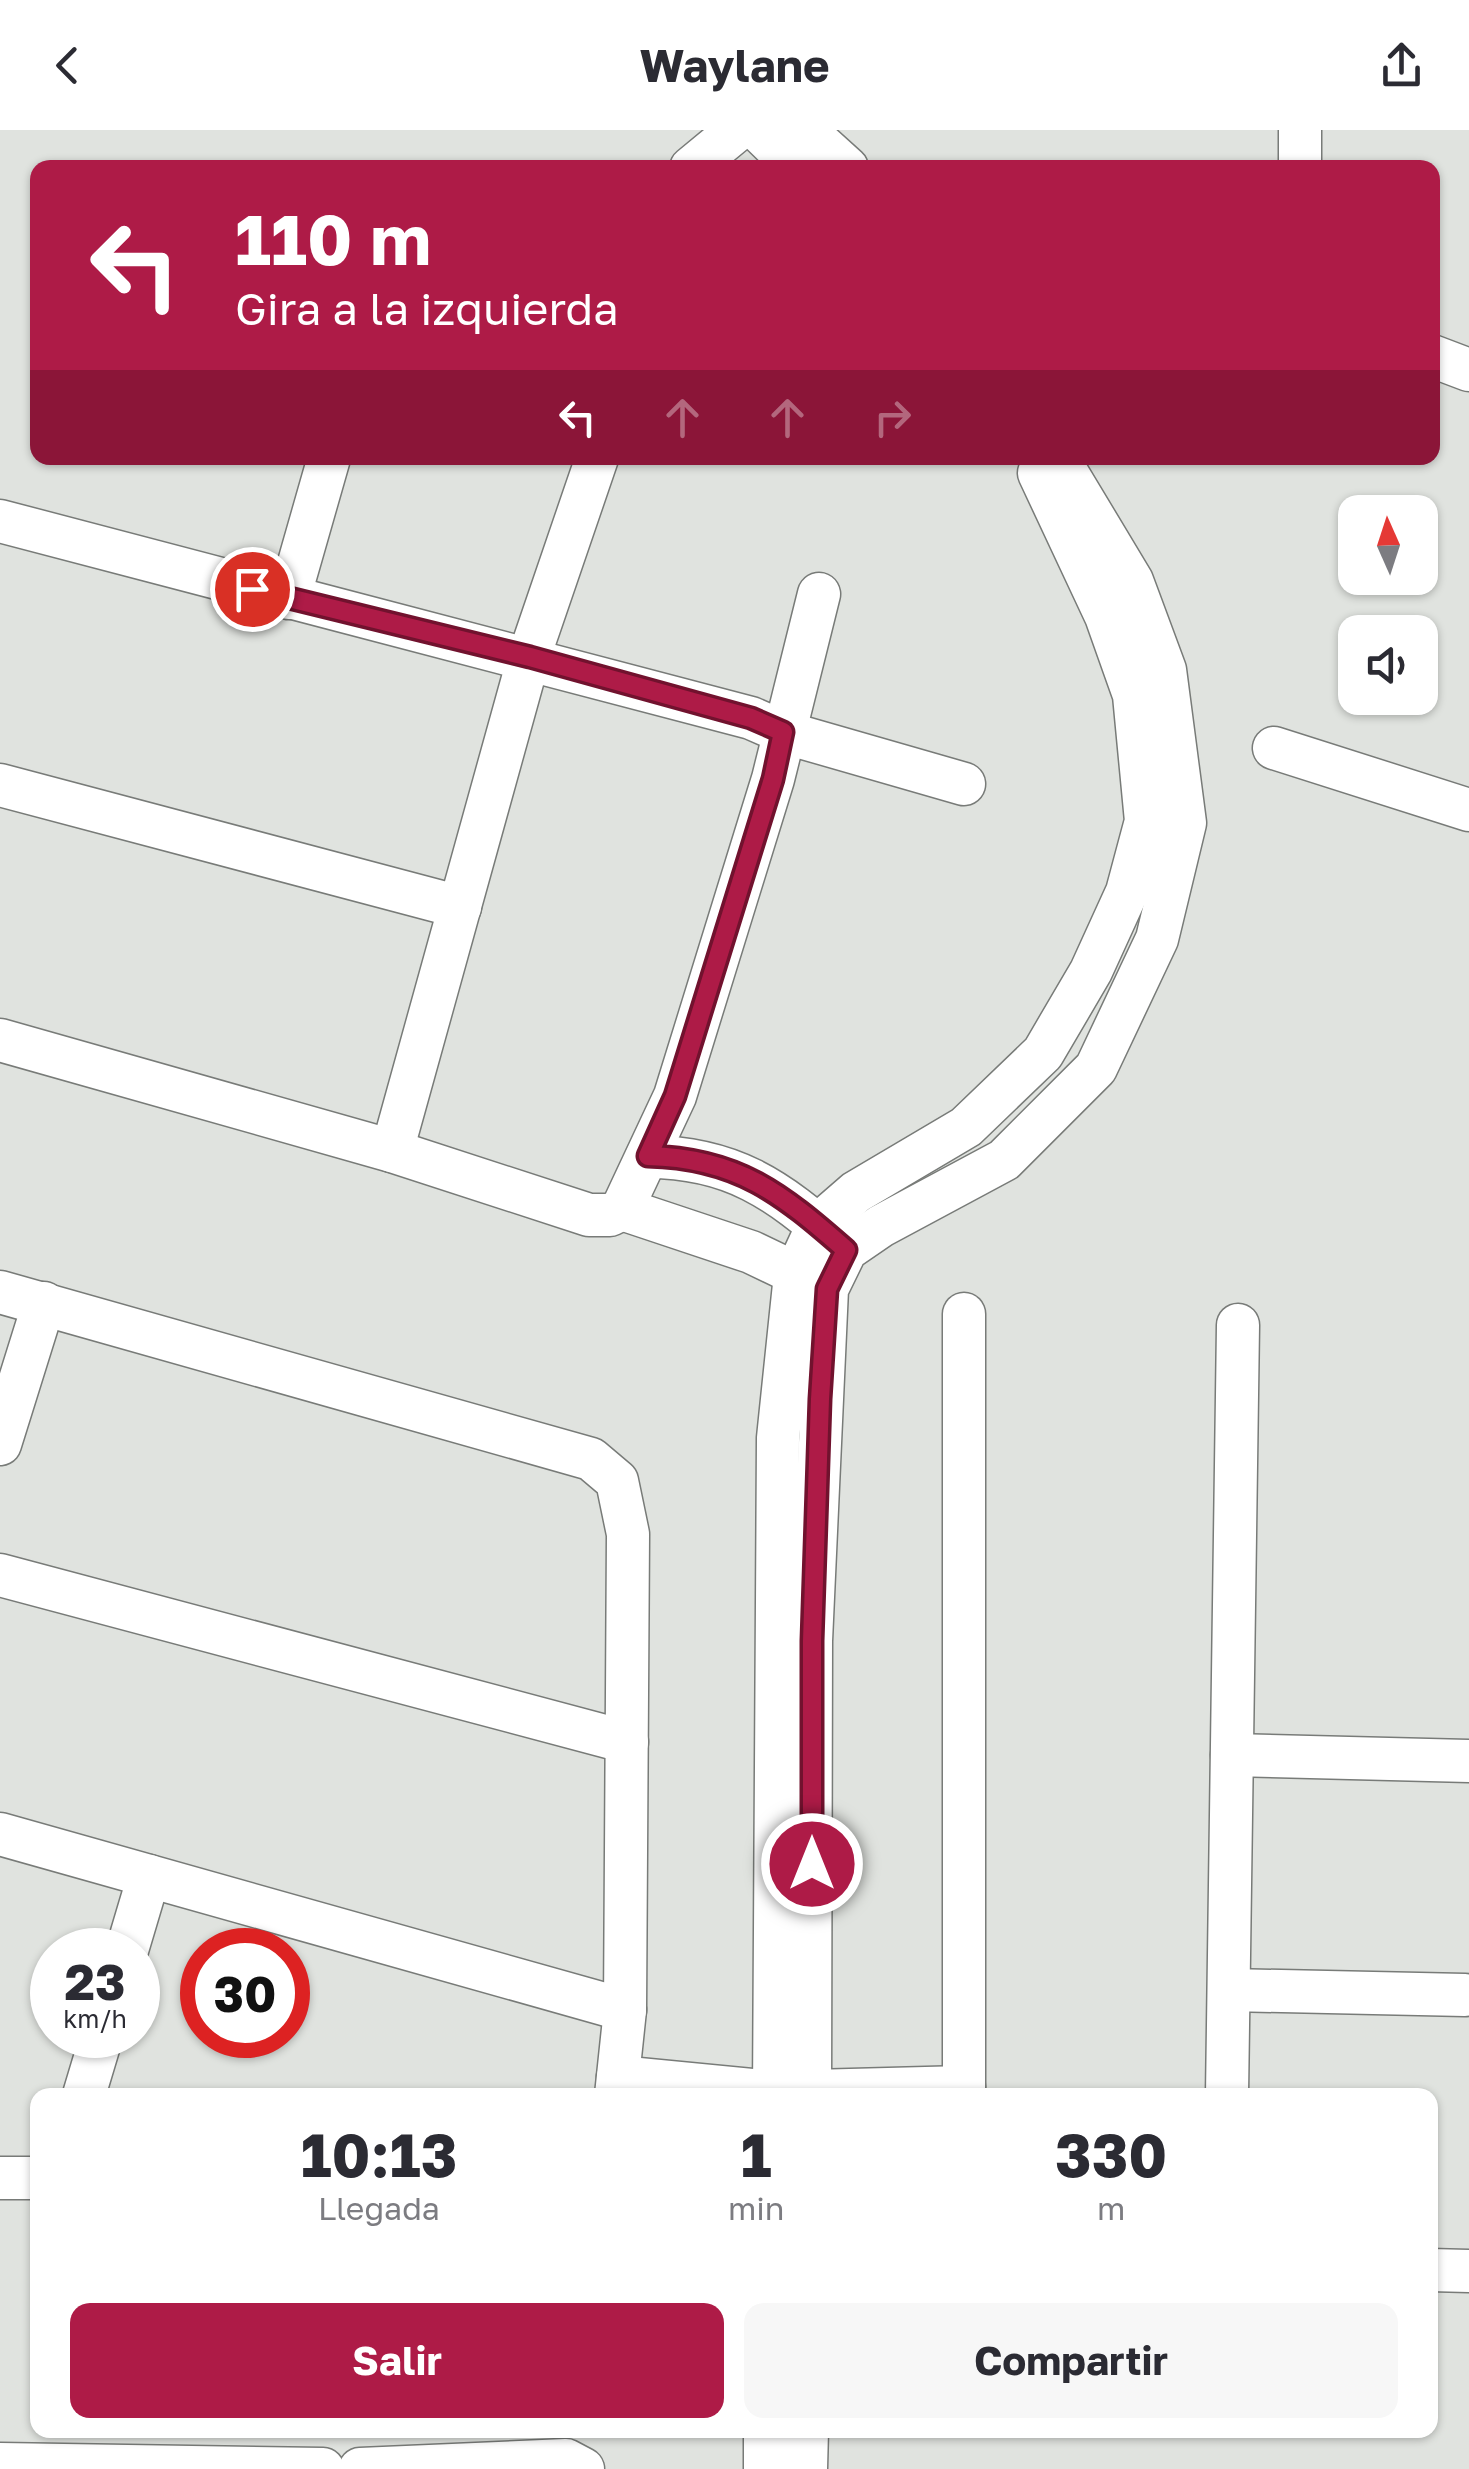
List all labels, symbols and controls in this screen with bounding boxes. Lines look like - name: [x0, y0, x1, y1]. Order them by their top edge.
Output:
- icon: back: [40, 38, 95, 93]
- text: Waylane: [639, 38, 830, 92]
- icon: share: [1374, 38, 1429, 93]
- text: 110 m: [235, 196, 431, 280]
- icon: left: [70, 200, 200, 330]
- text: Gira a la izquierda: [235, 281, 619, 335]
- icon: left: [550, 390, 605, 445]
- icon: ahead: [655, 390, 710, 445]
- icon: ahead: [760, 390, 815, 445]
- icon: right: [865, 390, 920, 445]
- north arrow: [1338, 495, 1438, 595]
- map controls: [1338, 495, 1438, 715]
- pin: [210, 547, 295, 632]
- icon: arrive: [225, 562, 280, 617]
- button: sound: [1338, 615, 1438, 715]
- position arrow: [760, 1812, 864, 1916]
- speed limit sign: 30: [180, 1928, 310, 2058]
- text: 23: [64, 1951, 125, 2011]
- text: km/h: [63, 2003, 127, 2034]
- text: 10:13: [301, 2118, 457, 2190]
- text: 1: [741, 2118, 772, 2190]
- text: 330: [1055, 2118, 1167, 2190]
- text: Llegada: [318, 2189, 440, 2227]
- text: min: [728, 2189, 784, 2227]
- text: m: [1097, 2189, 1125, 2227]
- button: Salir: [70, 2303, 724, 2418]
- button: Compartir: [744, 2303, 1398, 2418]

